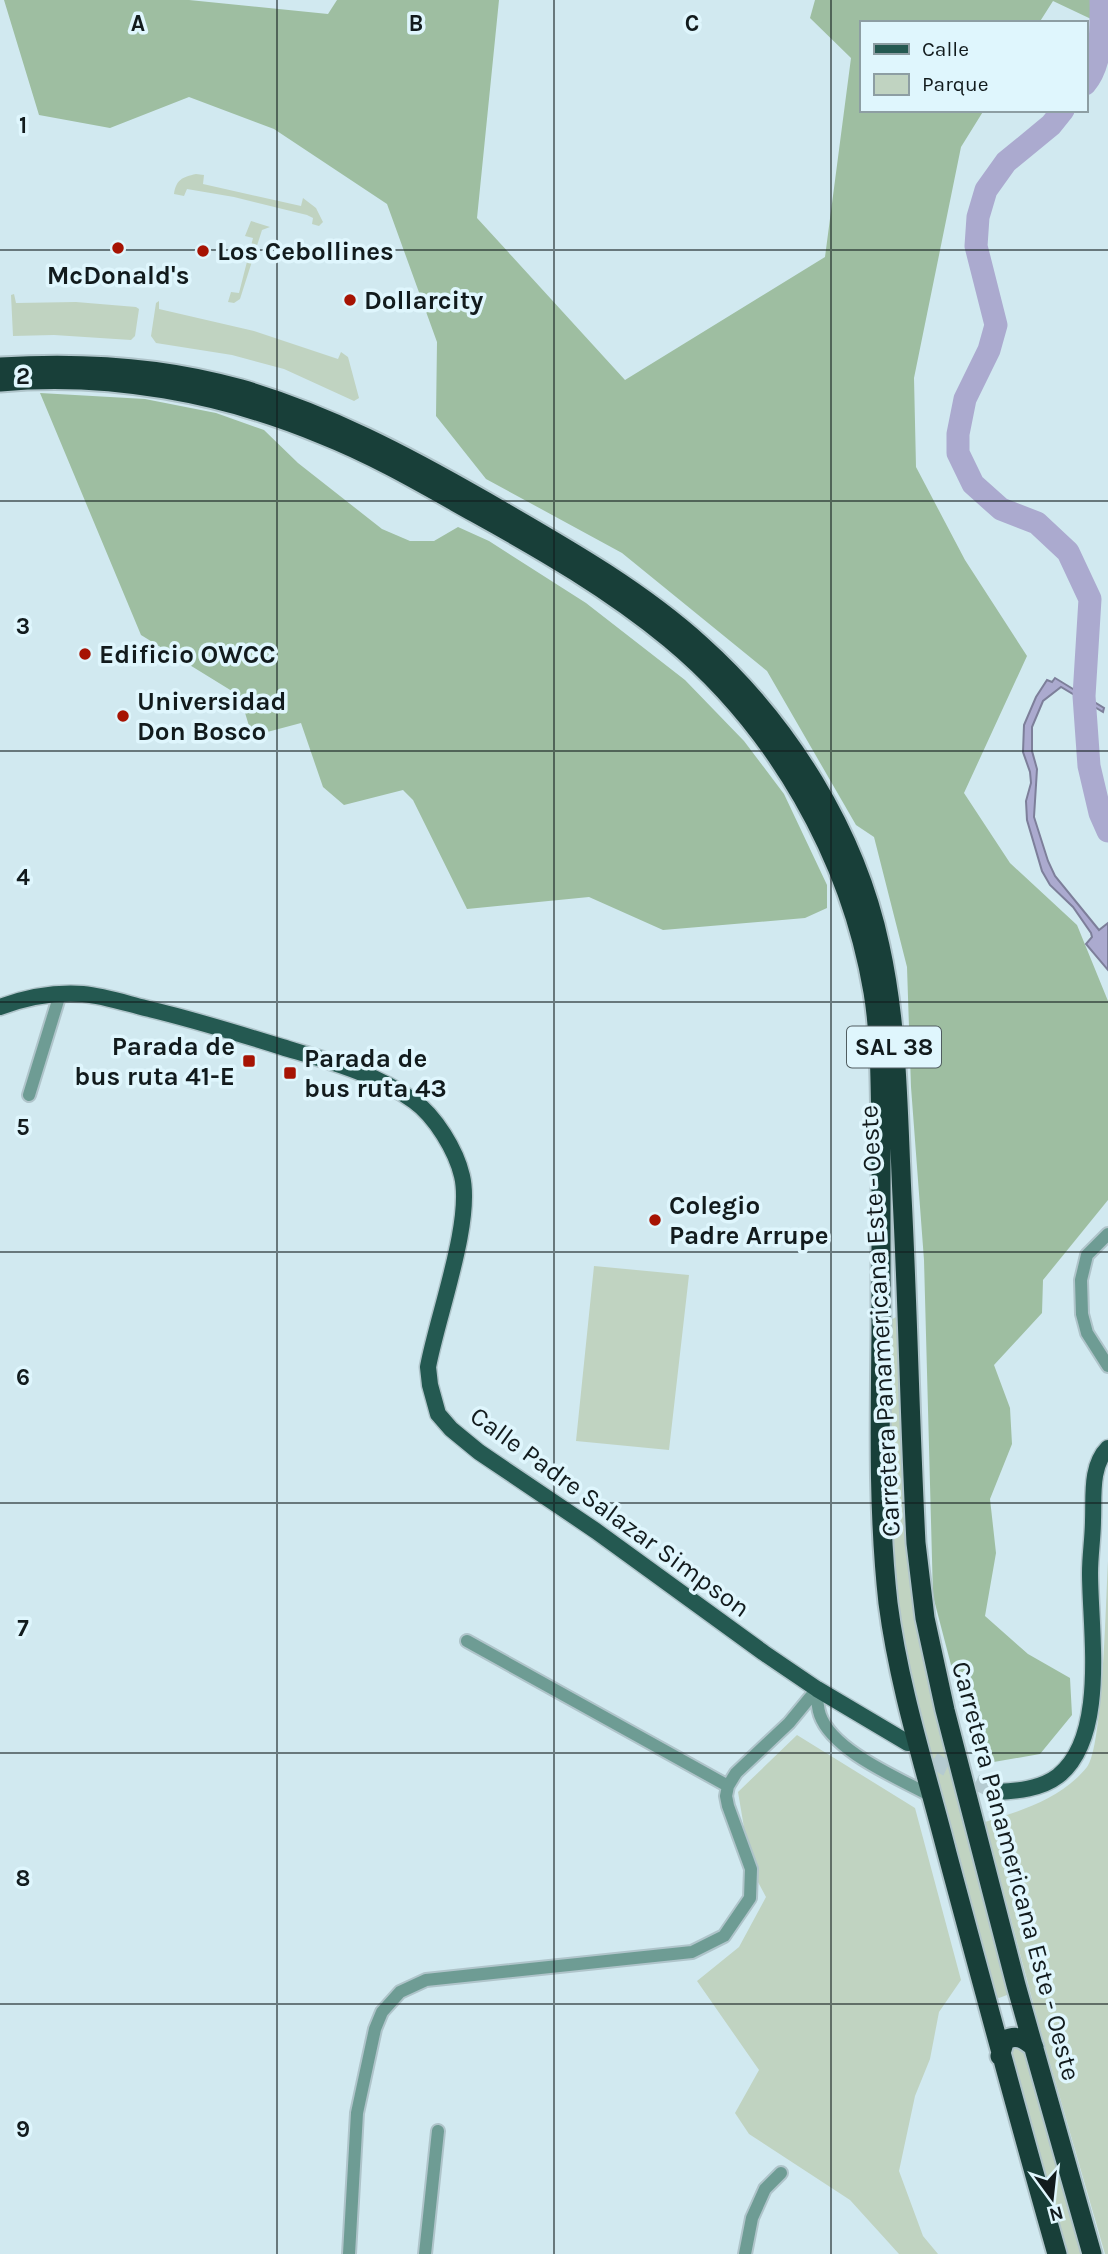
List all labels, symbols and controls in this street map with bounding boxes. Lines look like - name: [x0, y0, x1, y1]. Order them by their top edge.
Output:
- text: A: [131, 10, 145, 37]
- text: B: [409, 10, 423, 37]
- text: C: [685, 10, 699, 37]
- legend: [860, 21, 1087, 112]
- text: Calle: [922, 37, 969, 61]
- text: Parque: [922, 72, 989, 96]
- text: 1: [19, 112, 27, 139]
- place label: Los Cebollines: [217, 236, 394, 267]
- marker: McDonald's: [110, 240, 126, 256]
- marker: Los Cebollines: [195, 243, 211, 259]
- place label: McDonald's: [47, 260, 189, 291]
- place label: Dollarcity: [364, 285, 483, 316]
- marker: Dollarcity: [342, 292, 358, 308]
- text: 2: [16, 363, 30, 390]
- text: 3: [16, 613, 30, 640]
- place label: Edificio OWCC: [99, 639, 276, 670]
- marker: Edificio OWCC: [77, 646, 93, 662]
- place label: Universidad Don Bosco: [137, 686, 287, 747]
- marker: Universidad Don Bosco: [115, 708, 131, 724]
- text: 4: [16, 864, 30, 891]
- road number: SAL 38: [847, 1027, 941, 1068]
- place label: Parada de bus ruta 41-E: [74, 1031, 235, 1092]
- place label: Parada de bus ruta 43: [304, 1043, 447, 1104]
- marker: Parada de bus ruta 41-E: [241, 1053, 257, 1069]
- marker: Parada de bus ruta 43: [282, 1065, 298, 1081]
- street label: Carretera Panamericana Este - Oeste: [853, 1104, 907, 1538]
- text: 5: [16, 1114, 30, 1141]
- place label: Colegio Padre Arrupe: [669, 1190, 828, 1251]
- marker: Colegio Padre Arrupe: [647, 1212, 663, 1228]
- text: 6: [16, 1364, 30, 1391]
- street label: Calle Padre Salazar Simpson: [464, 1400, 756, 1624]
- text: 7: [17, 1615, 29, 1642]
- street label: Carretera Panamericana Este - Oeste: [945, 1658, 1087, 2084]
- text: 8: [16, 1865, 30, 1892]
- text: 9: [16, 2116, 30, 2143]
- north arrow: [1017, 2163, 1087, 2233]
- text: N: [1047, 2201, 1066, 2226]

